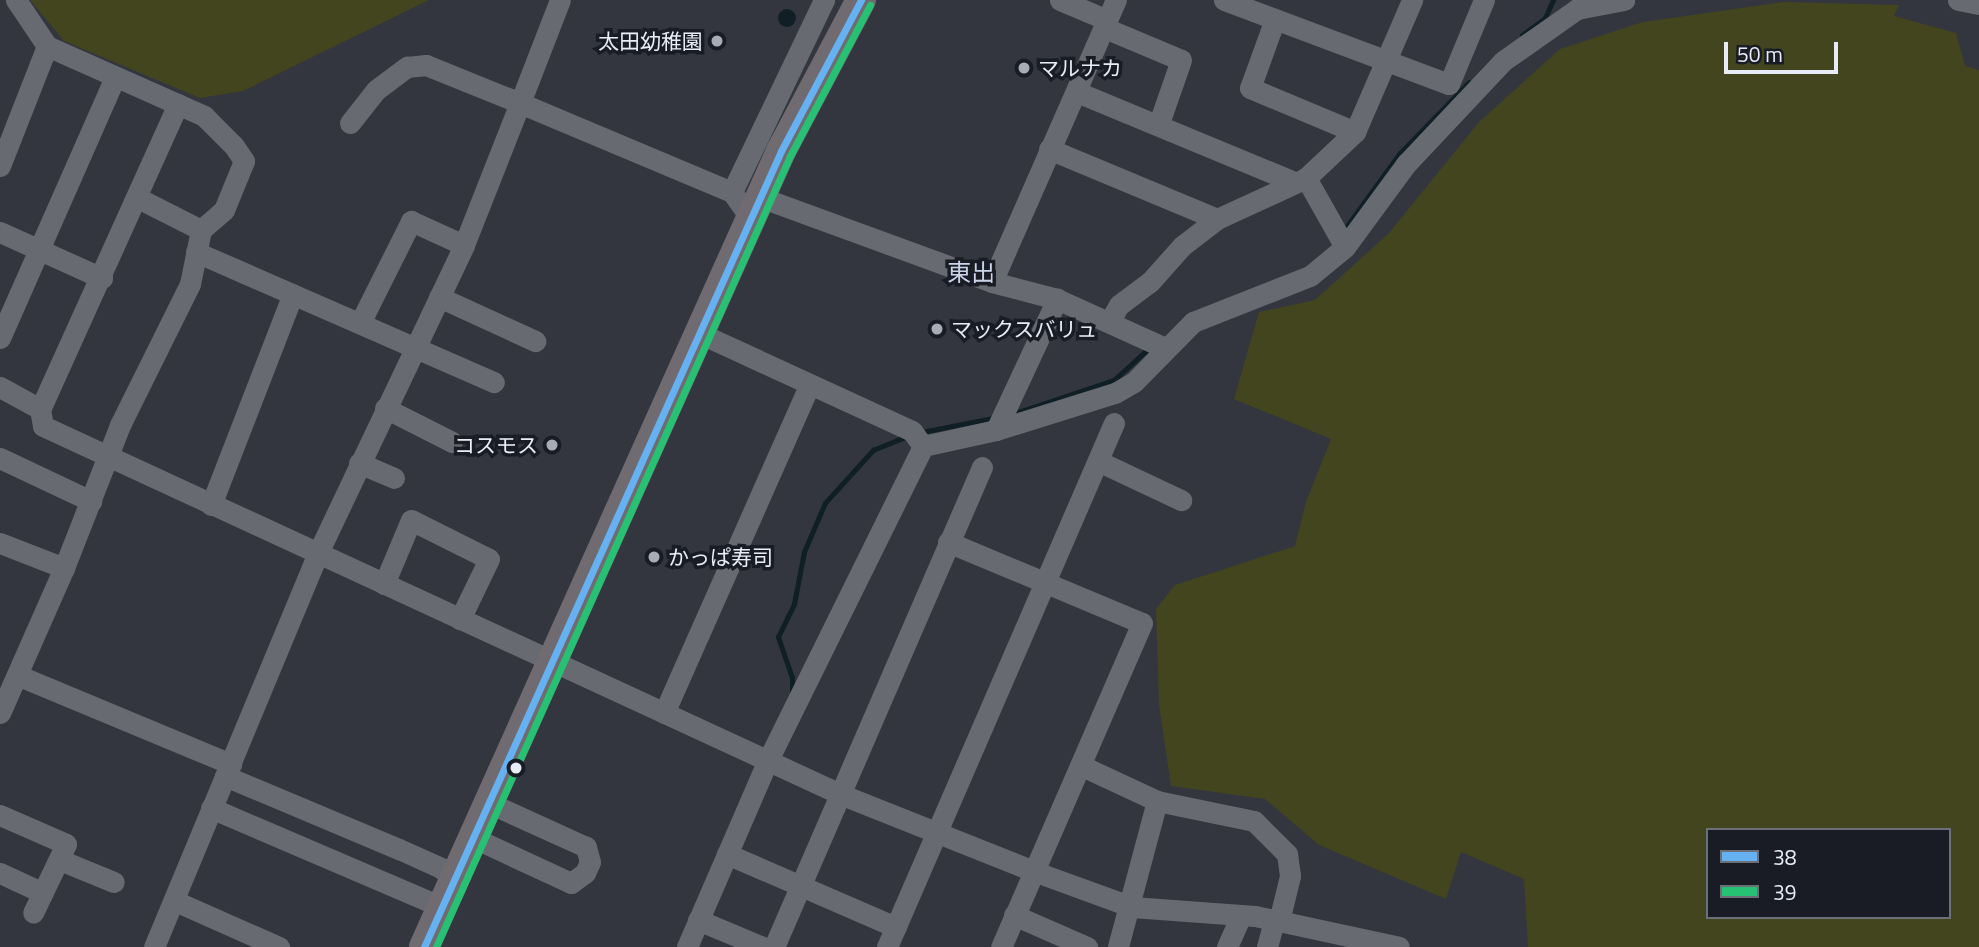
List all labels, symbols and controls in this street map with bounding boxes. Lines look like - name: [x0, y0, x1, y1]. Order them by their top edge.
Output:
- place label: 太田幼稚園: [598, 28, 703, 54]
- scale bar: [1727, 28, 1841, 72]
- marker: 太田幼稚園: [709, 33, 725, 49]
- text: 50 m: [1737, 38, 1783, 70]
- place label: マルナカ: [1038, 55, 1122, 81]
- marker: マルナカ: [1016, 60, 1032, 76]
- district label: 東出: [947, 259, 995, 287]
- place label: マックスバリュ: [951, 316, 1098, 342]
- marker: マックスバリュ: [929, 321, 945, 337]
- place label: コスモス: [454, 432, 538, 458]
- marker: コスモス: [544, 437, 560, 453]
- place label: かっぱ寿司: [668, 544, 773, 570]
- marker: かっぱ寿司: [646, 549, 662, 565]
- unlabelled marker: [509, 761, 523, 775]
- legend: [1706, 828, 1951, 919]
- text: 38: [1773, 841, 1797, 873]
- text: 39: [1773, 876, 1797, 908]

